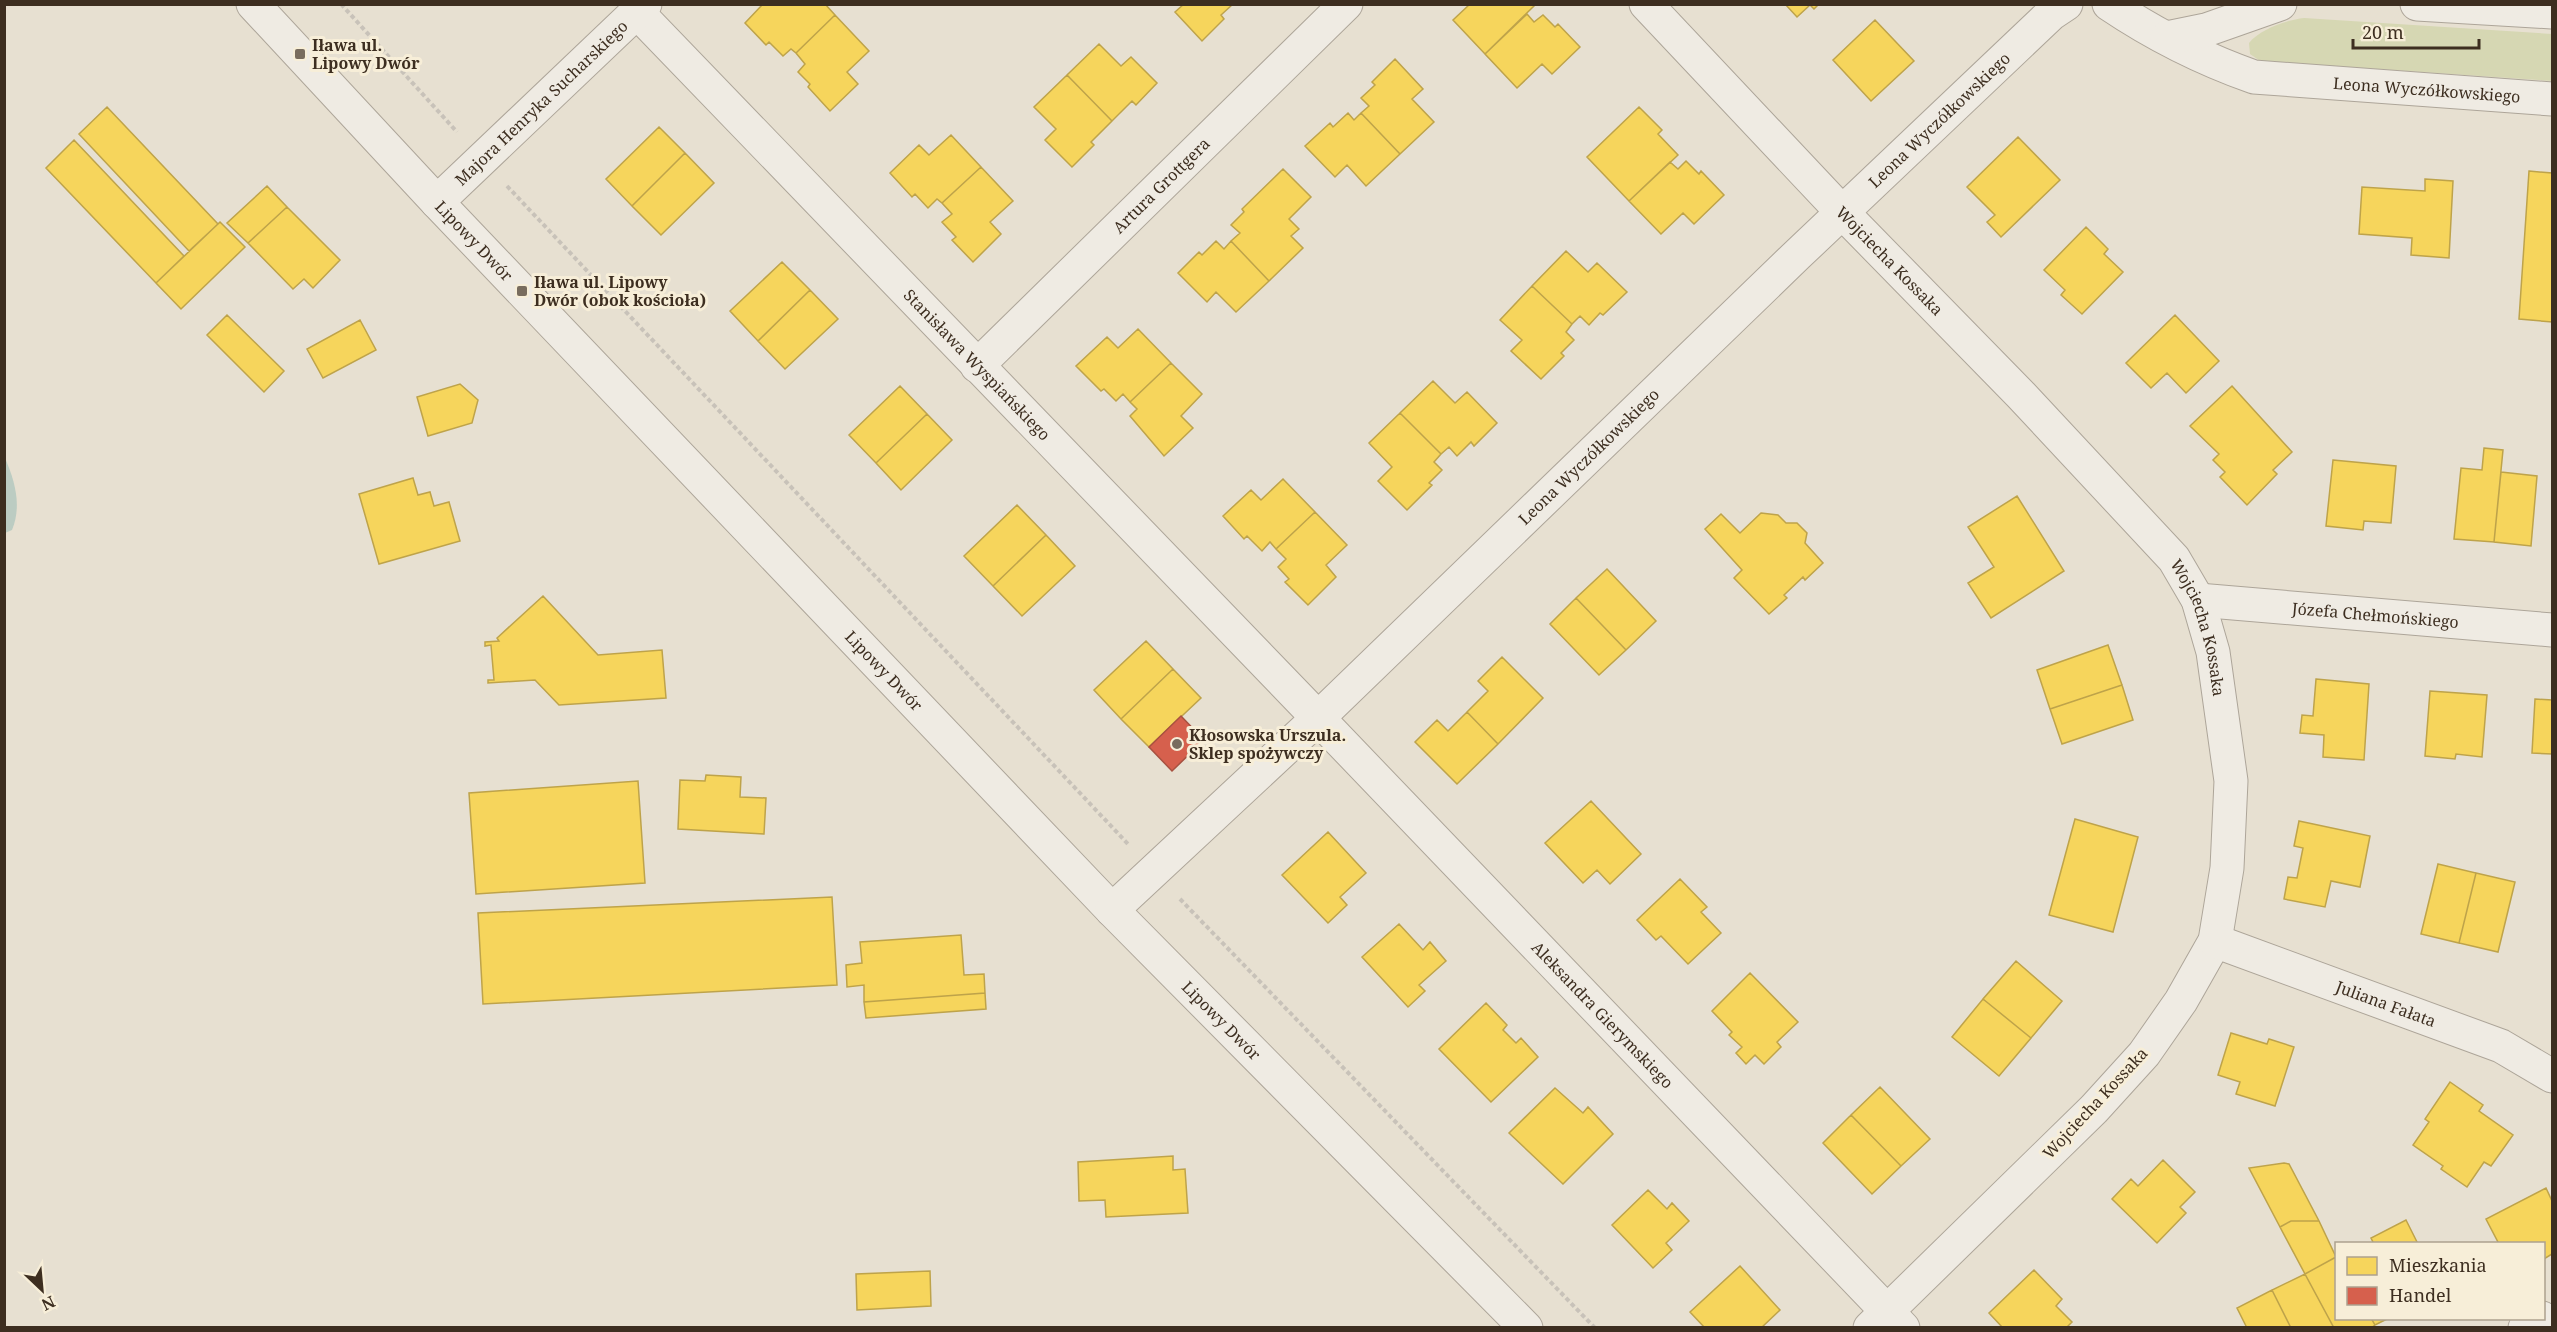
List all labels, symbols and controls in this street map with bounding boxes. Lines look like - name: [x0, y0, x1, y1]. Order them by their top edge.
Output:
- scale bar: [2353, 12, 2479, 50]
- street label: Majora Henryka Sucharskiego: [450, 15, 632, 190]
- text: 20 m: [2362, 20, 2404, 44]
- place label: Iława ul. Lipowy Dwór: [312, 34, 420, 74]
- marker: Iława ul. Lipowy Dwór: [293, 47, 307, 61]
- street label: Leona Wyczółkowskiego: [1864, 47, 2015, 193]
- street label: Leona Wyczółkowskiego: [2332, 72, 2521, 108]
- street label: Artura Grottgera: [1108, 133, 1215, 238]
- street label: Lipowy Dwór: [430, 196, 518, 286]
- street label: Wojciecha Kossaka: [1831, 201, 1948, 320]
- place label: Iława ul. Lipowy Dwór (obok kościoła): [534, 271, 706, 311]
- marker: Iława ul. Lipowy Dwór (obok kościoła): [515, 284, 529, 298]
- street label: Stanisława Wyspiańskiego: [899, 284, 1055, 445]
- street label: Leona Wyczółkowskiego: [1513, 383, 1664, 530]
- street label: Wojciecha Kossaka: [2165, 555, 2230, 698]
- street label: Józefa Chełmońskiego: [2290, 597, 2460, 633]
- street label: Lipowy Dwór: [840, 626, 928, 716]
- place label: Kłosowska Urszula. Sklep spożywczy: [1189, 724, 1346, 764]
- marker: Kłosowska Urszula. Sklep spożywczy: [1170, 737, 1184, 751]
- street label: Aleksandra Gierymskiego: [1527, 936, 1678, 1093]
- street label: Juliana Fałata: [2332, 975, 2439, 1032]
- street label: Lipowy Dwór: [1177, 976, 1266, 1065]
- street label: Wojciecha Kossaka: [2038, 1043, 2152, 1163]
- legend: [2335, 1242, 2545, 1320]
- text: Mieszkania: [2389, 1253, 2487, 1277]
- north arrow: [12, 1260, 72, 1320]
- text: Handel: [2389, 1283, 2452, 1307]
- text: N: [38, 1291, 59, 1316]

